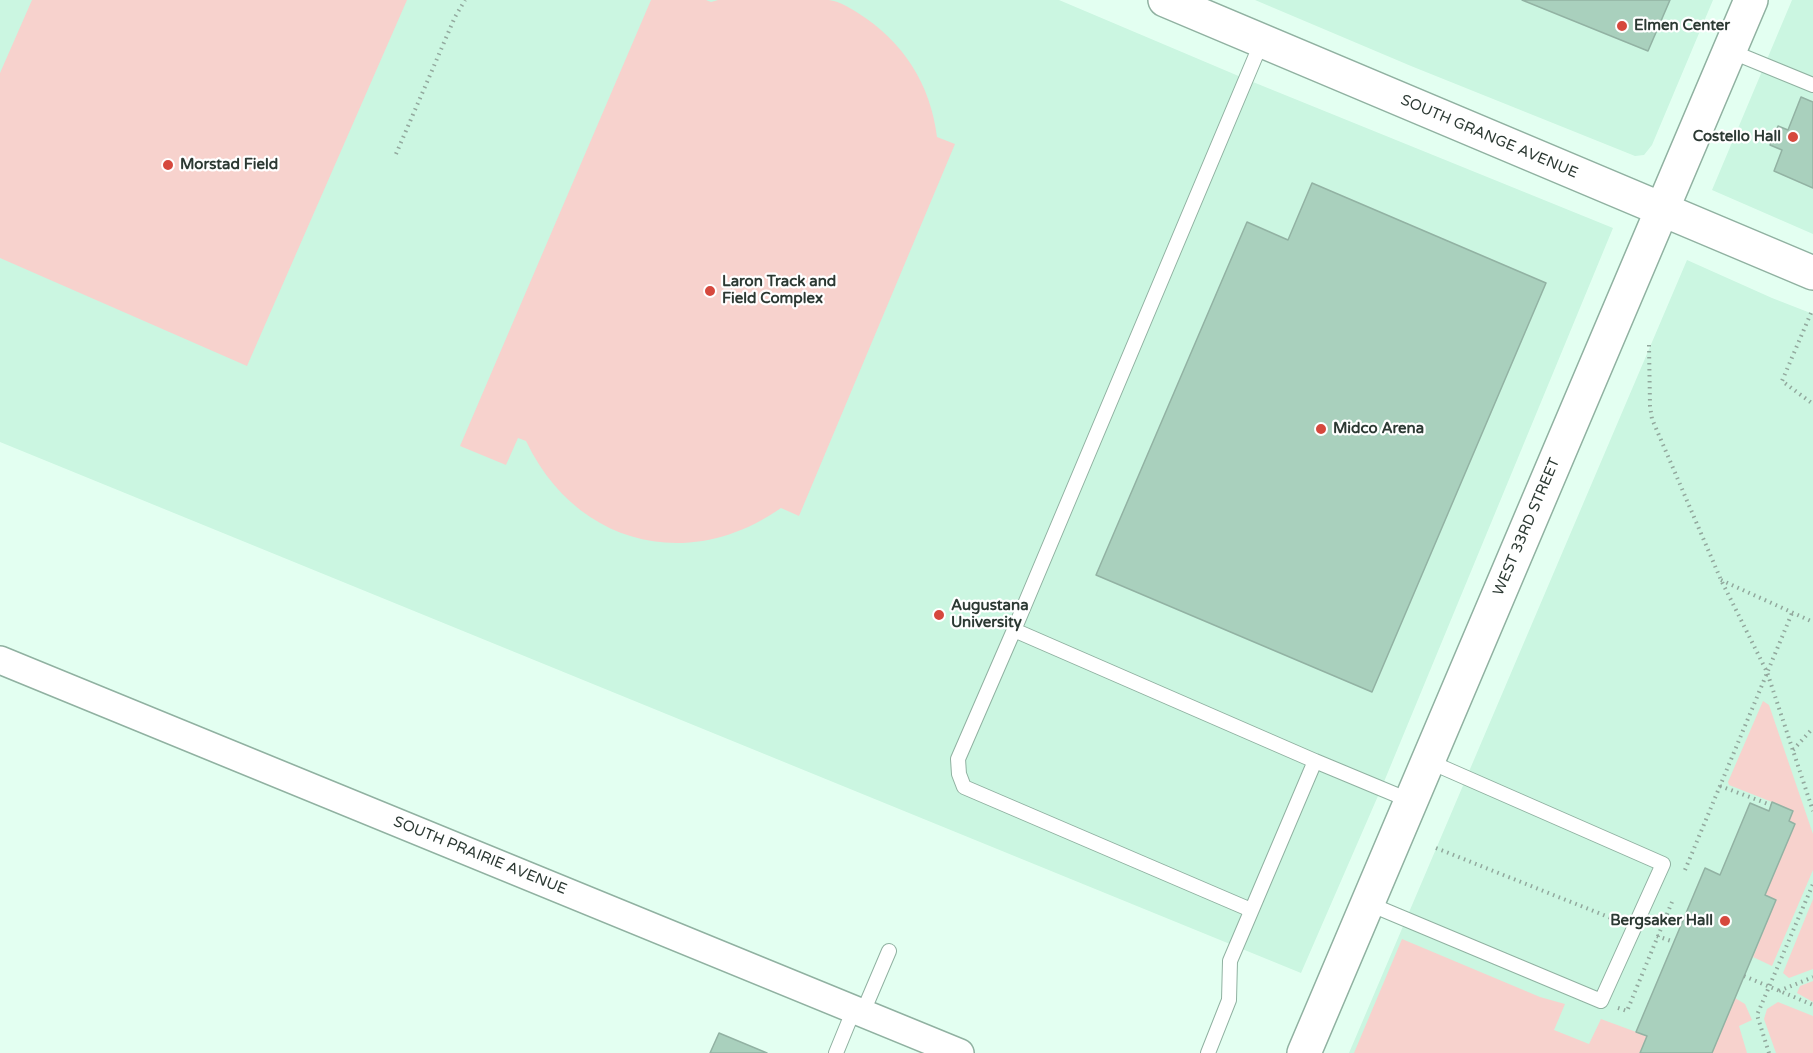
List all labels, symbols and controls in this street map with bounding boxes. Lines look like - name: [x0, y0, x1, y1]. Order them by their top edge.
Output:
- place label: Elmen Center: [1634, 17, 1730, 35]
- marker: Elmen Center: [1615, 19, 1629, 33]
- street label: SOUTH GRANGE AVENUE: [1398, 91, 1580, 183]
- place label: Costello Hall: [1693, 128, 1781, 146]
- marker: Costello Hall: [1786, 130, 1800, 144]
- place label: Morstad Field: [180, 156, 278, 174]
- marker: Morstad Field: [161, 158, 175, 172]
- place label: Laron Track and Field Complex: [722, 273, 836, 308]
- marker: Laron Track and Field Complex: [703, 284, 717, 298]
- place label: Midco Arena: [1333, 420, 1424, 438]
- marker: Midco Arena: [1314, 422, 1328, 436]
- street label: WEST 33RD STREET: [1490, 455, 1564, 599]
- place label: Augustana University: [951, 597, 1029, 632]
- marker: Augustana University: [932, 608, 946, 622]
- street label: SOUTH PRAIRIE AVENUE: [391, 813, 569, 899]
- place label: Bergsaker Hall: [1610, 912, 1713, 930]
- marker: Bergsaker Hall: [1718, 914, 1732, 928]

